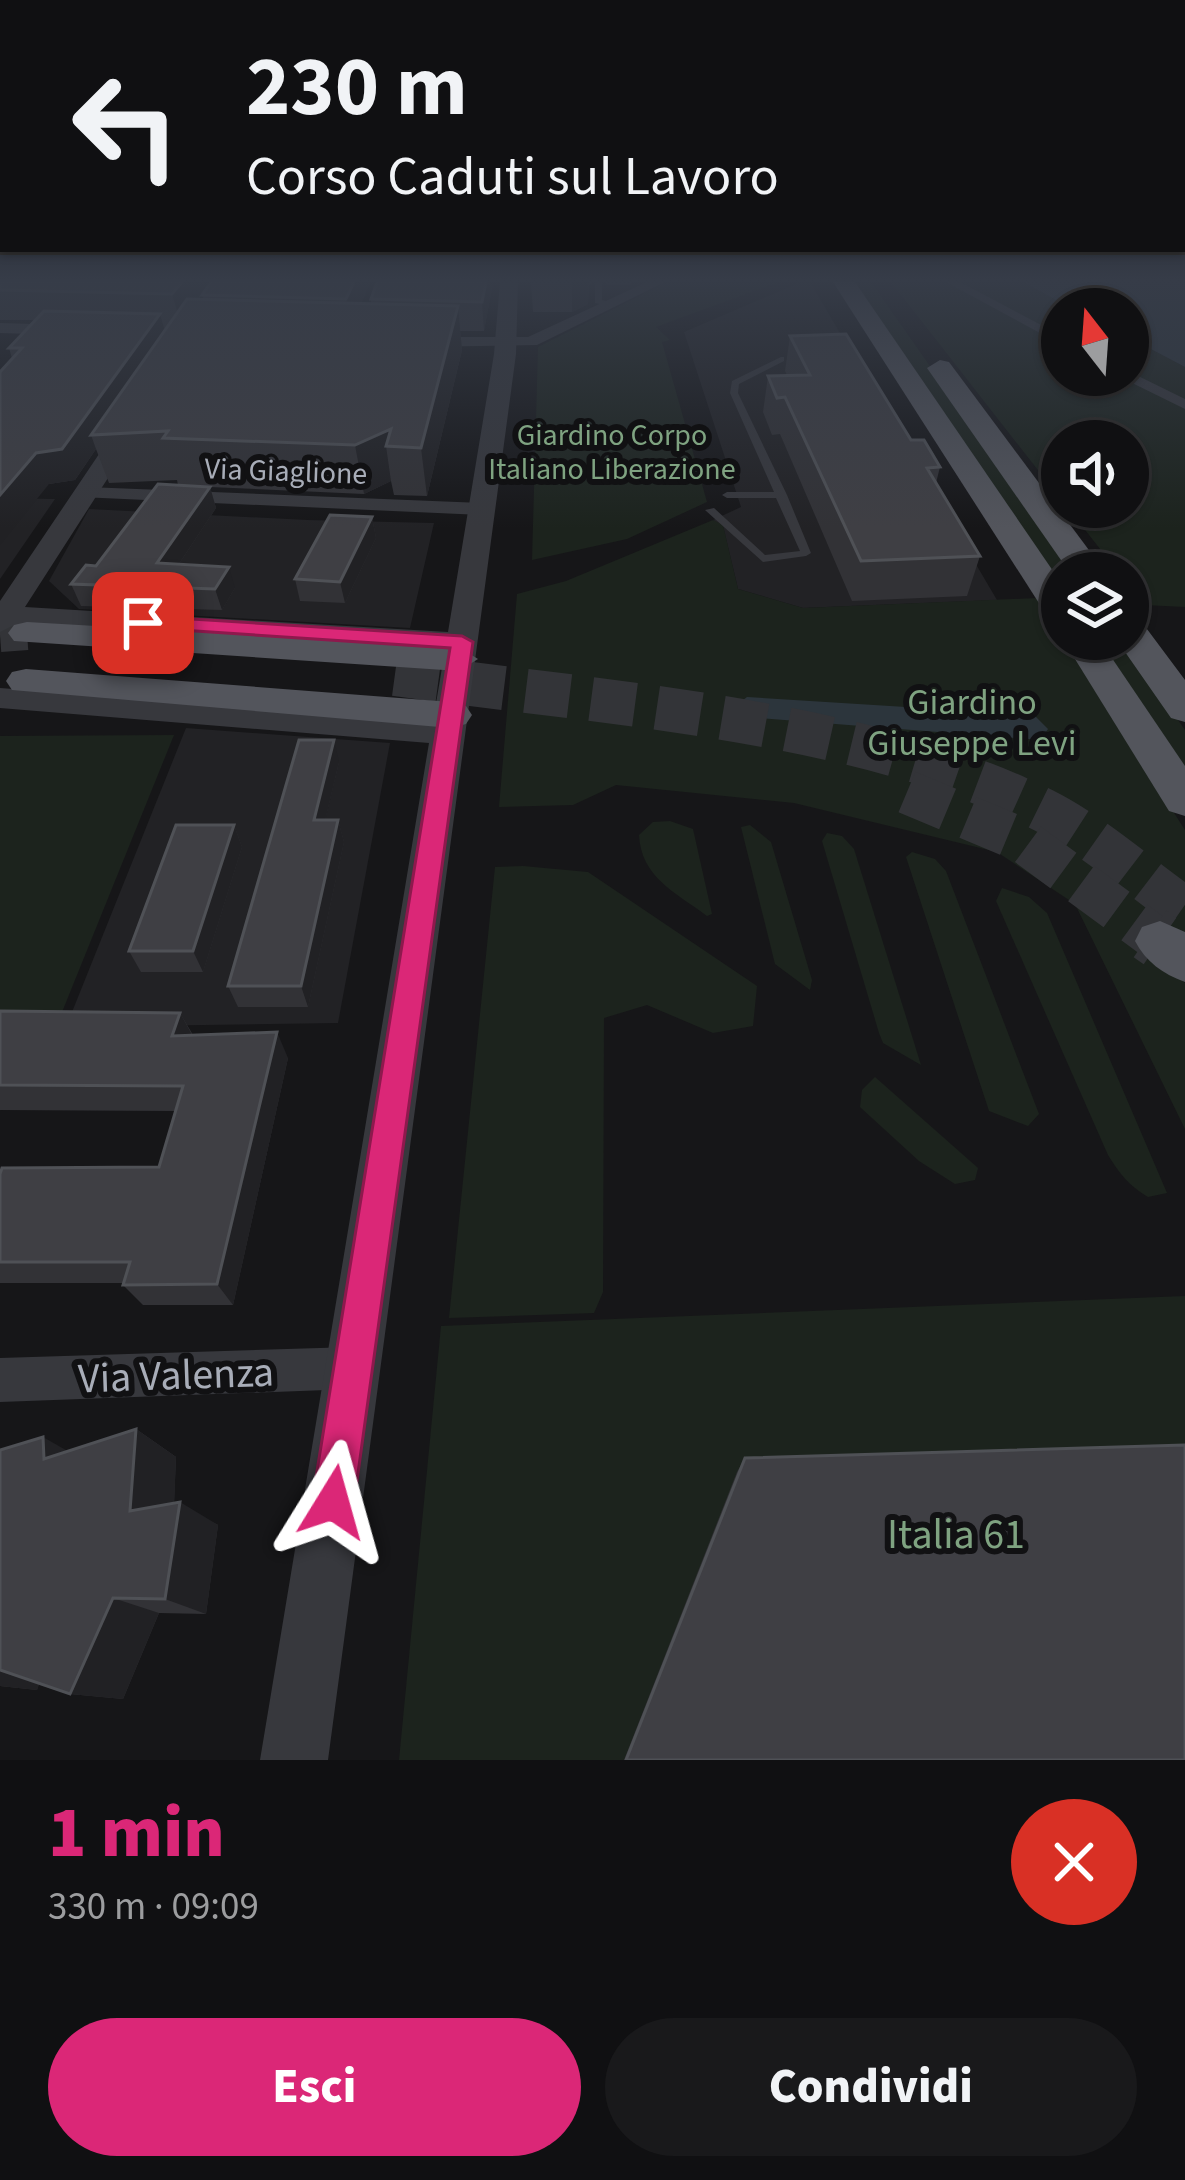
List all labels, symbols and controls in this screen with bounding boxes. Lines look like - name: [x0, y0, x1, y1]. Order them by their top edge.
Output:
- text: 230 m: [246, 28, 468, 148]
- icon: left: [48, 48, 204, 204]
- text: Corso Caduti sul Lavoro: [246, 139, 779, 216]
- north arrow: [1041, 288, 1149, 396]
- map controls: [1041, 288, 1149, 660]
- park label: Giardino Corpo Italiano Liberazione: [488, 414, 736, 491]
- button: sound: [1041, 420, 1149, 528]
- street label: Via Giaglione: [204, 447, 368, 496]
- button: layers: [1041, 552, 1149, 660]
- pin: [92, 572, 194, 674]
- icon: arrive: [110, 590, 176, 656]
- park label: Giardino Giuseppe Levi: [867, 677, 1077, 769]
- street label: Via Valenza: [77, 1343, 275, 1409]
- position arrow: [270, 1439, 396, 1565]
- park label: Italia 61: [887, 1505, 1025, 1565]
- text: 1 min: [48, 1782, 225, 1885]
- button: close: [1011, 1799, 1137, 1925]
- text: 330 m · 09:09: [48, 1879, 259, 1935]
- button: Esci: [48, 2018, 581, 2156]
- button: Condividi: [605, 2018, 1137, 2156]

